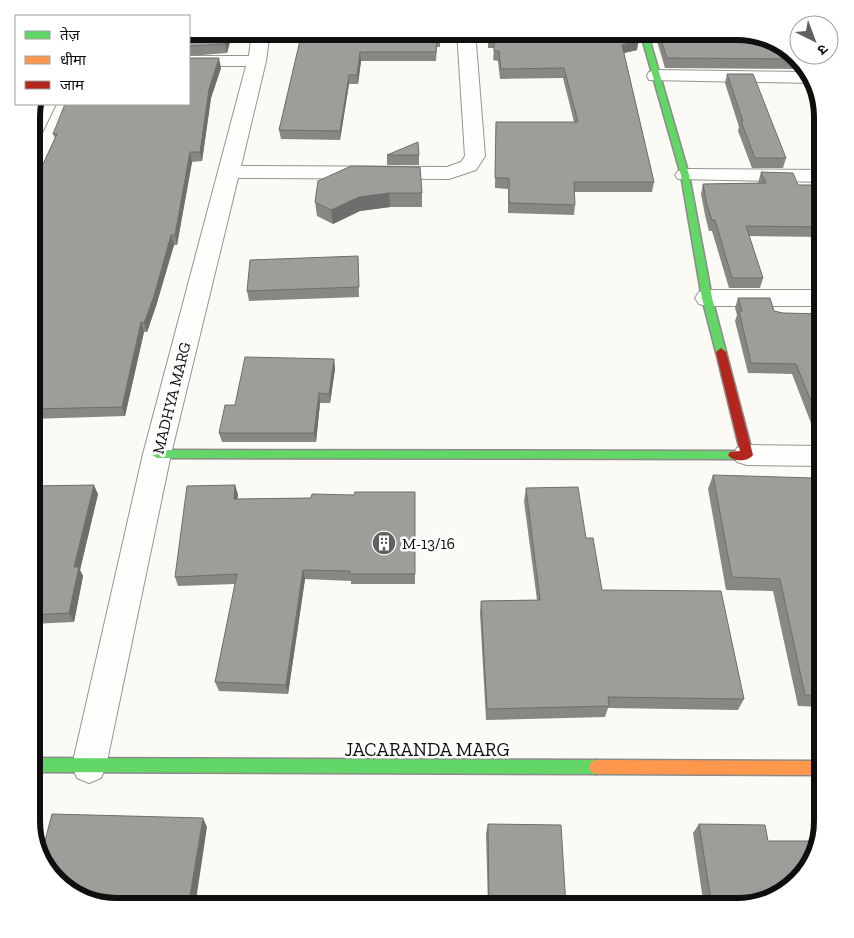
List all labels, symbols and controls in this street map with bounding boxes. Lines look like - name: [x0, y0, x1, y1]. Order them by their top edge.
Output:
- legend: [15, 15, 190, 105]
- north arrow: [789, 15, 839, 65]
- text: तेज़: [60, 26, 81, 44]
- text: उ: [813, 40, 831, 59]
- text: धीमा: [60, 51, 87, 69]
- text: जाम: [60, 76, 85, 94]
- street label: MADHYA MARG: [148, 340, 195, 456]
- building icon: M-13/16: [371, 530, 397, 556]
- place label: M-13/16: [402, 534, 455, 553]
- street label: JACARANDA MARG: [344, 738, 510, 761]

